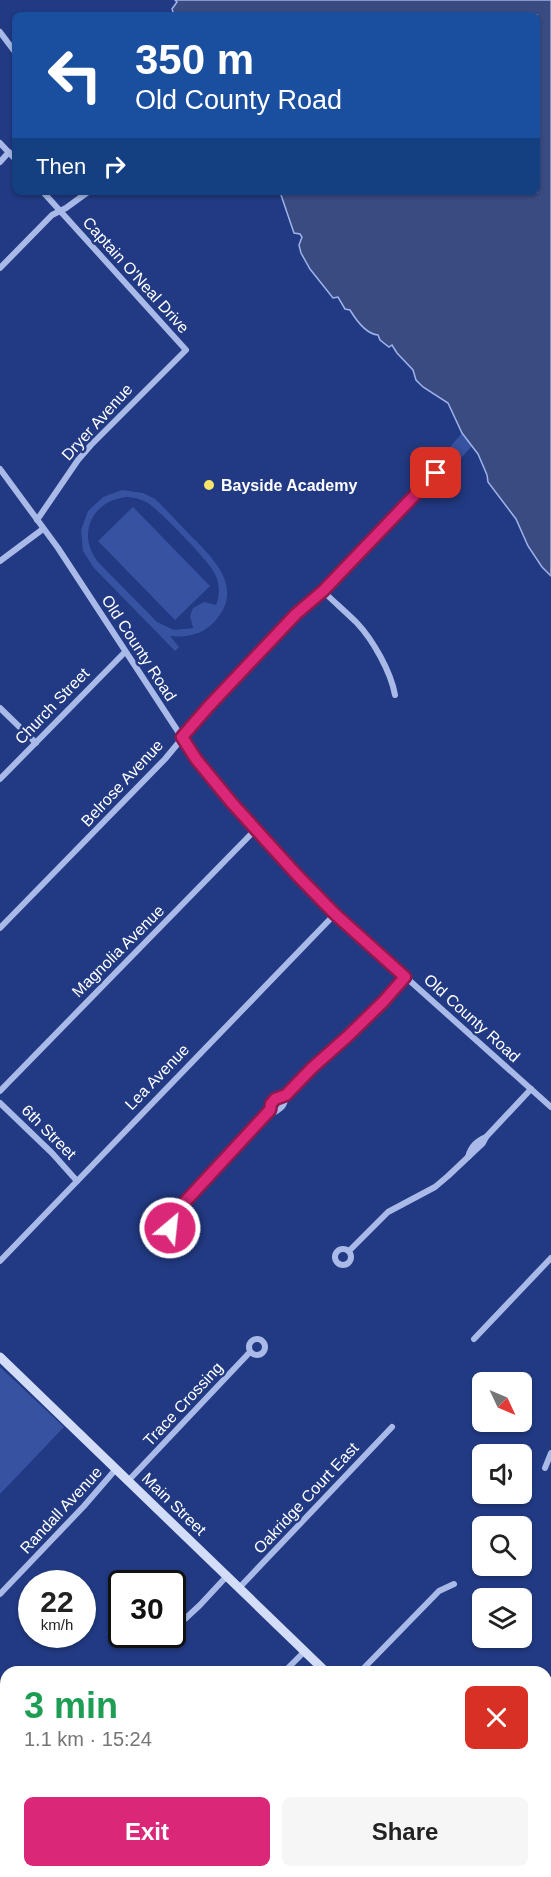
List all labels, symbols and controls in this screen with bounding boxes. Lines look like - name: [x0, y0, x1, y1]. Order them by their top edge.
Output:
- icon: left: [36, 36, 114, 114]
- text: 350 m: [135, 36, 254, 83]
- text: Old County Road: [135, 85, 342, 115]
- icon: right: [98, 150, 131, 183]
- text: Then: [36, 154, 86, 179]
- street label: Captain O'Neal Drive: [80, 214, 192, 336]
- street label: Dryer Avenue: [58, 380, 136, 464]
- pin: [410, 447, 461, 498]
- icon: arrive: [419, 456, 452, 489]
- place label: Bayside Academy: [221, 477, 357, 494]
- marker: Bayside Academy: [202, 478, 216, 492]
- street label: Old County Road: [98, 592, 180, 704]
- street label: Church Street: [12, 664, 93, 747]
- street label: Belrose Avenue: [78, 736, 166, 830]
- street label: Magnolia Avenue: [69, 902, 167, 1000]
- street label: Old County Road: [421, 971, 523, 1065]
- street label: Lea Avenue: [122, 1041, 192, 1113]
- street label: 6th Street: [18, 1101, 80, 1163]
- position arrow: [138, 1196, 202, 1260]
- street label: Trace Crossing: [140, 1359, 226, 1449]
- north arrow: [472, 1372, 532, 1432]
- map controls: [472, 1372, 532, 1648]
- street label: Oakridge Court East: [250, 1439, 362, 1557]
- button: sound: [472, 1444, 532, 1504]
- street label: Randall Avenue: [17, 1463, 105, 1557]
- street label: Main Street: [139, 1469, 210, 1539]
- button: search: [472, 1516, 532, 1576]
- speed limit sign: 30: [108, 1570, 186, 1648]
- text: 22: [40, 1585, 74, 1618]
- button: layers: [472, 1588, 532, 1648]
- text: km/h: [41, 1616, 73, 1633]
- text: 3 min: [24, 1685, 118, 1726]
- button: close: [465, 1686, 528, 1749]
- text: 1.1 km · 15:24: [24, 1728, 152, 1750]
- button: Exit: [24, 1797, 270, 1866]
- button: Share: [282, 1797, 528, 1866]

